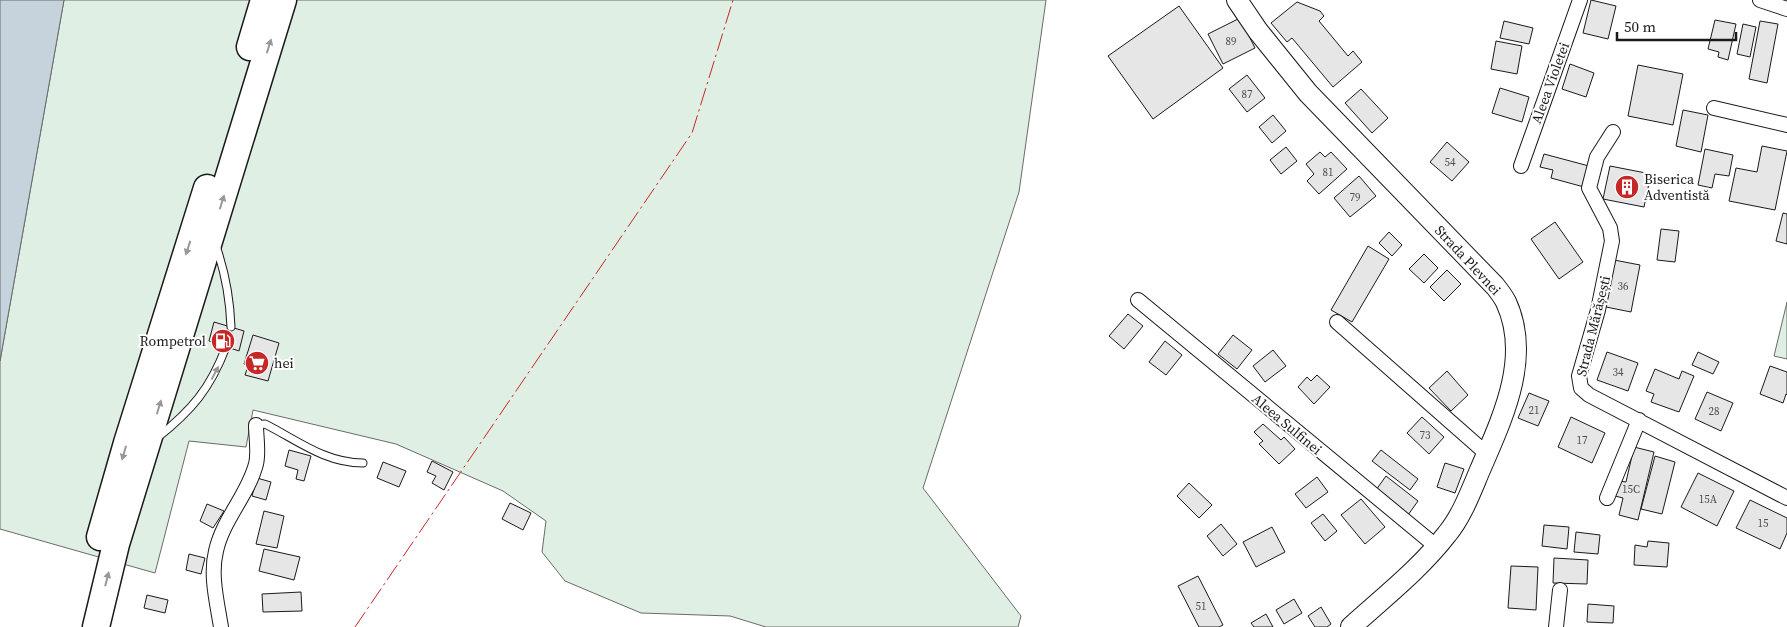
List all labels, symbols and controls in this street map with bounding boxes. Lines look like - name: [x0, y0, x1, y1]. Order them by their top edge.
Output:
- scale bar: [1617, 10, 1736, 42]
- text: 50 m: [1624, 16, 1656, 37]
- house number: 89: [1226, 34, 1237, 49]
- one-way arrow: [266, 39, 274, 54]
- street label: Aleea Violetei: [1526, 39, 1574, 127]
- house number: 87: [1242, 87, 1253, 102]
- house number: 54: [1445, 155, 1456, 170]
- house number: 81: [1323, 165, 1334, 180]
- place label: Biserica Adventistă: [1644, 169, 1711, 205]
- building icon: Biserica Adventistă: [1614, 174, 1640, 200]
- house number: 79: [1350, 190, 1361, 205]
- one-way arrow: [219, 194, 226, 209]
- street label: Strada Plevnei: [1430, 221, 1506, 299]
- one-way arrow: [184, 240, 192, 255]
- street label: Strada Mărășești: [1571, 274, 1615, 378]
- house number: 36: [1618, 279, 1629, 294]
- fuel station icon: Rompetrol: [210, 328, 236, 354]
- place label: Rompetrol: [140, 331, 206, 351]
- supermarket icon: hei: [244, 350, 270, 376]
- place label: hei: [274, 353, 294, 373]
- one-way arrow: [211, 365, 219, 380]
- house number: 34: [1613, 365, 1624, 380]
- street label: Aleea Sulfinei: [1248, 389, 1326, 459]
- one-way arrow: [155, 399, 163, 414]
- house number: 21: [1529, 403, 1540, 418]
- house number: 28: [1709, 404, 1720, 419]
- house number: 73: [1420, 428, 1431, 443]
- house number: 17: [1577, 433, 1588, 448]
- one-way arrow: [120, 445, 128, 460]
- house number: 15C: [1622, 482, 1640, 497]
- house number: 15A: [1699, 492, 1718, 507]
- house number: 15: [1758, 516, 1769, 531]
- one-way arrow: [103, 572, 111, 587]
- house number: 51: [1196, 599, 1207, 614]

